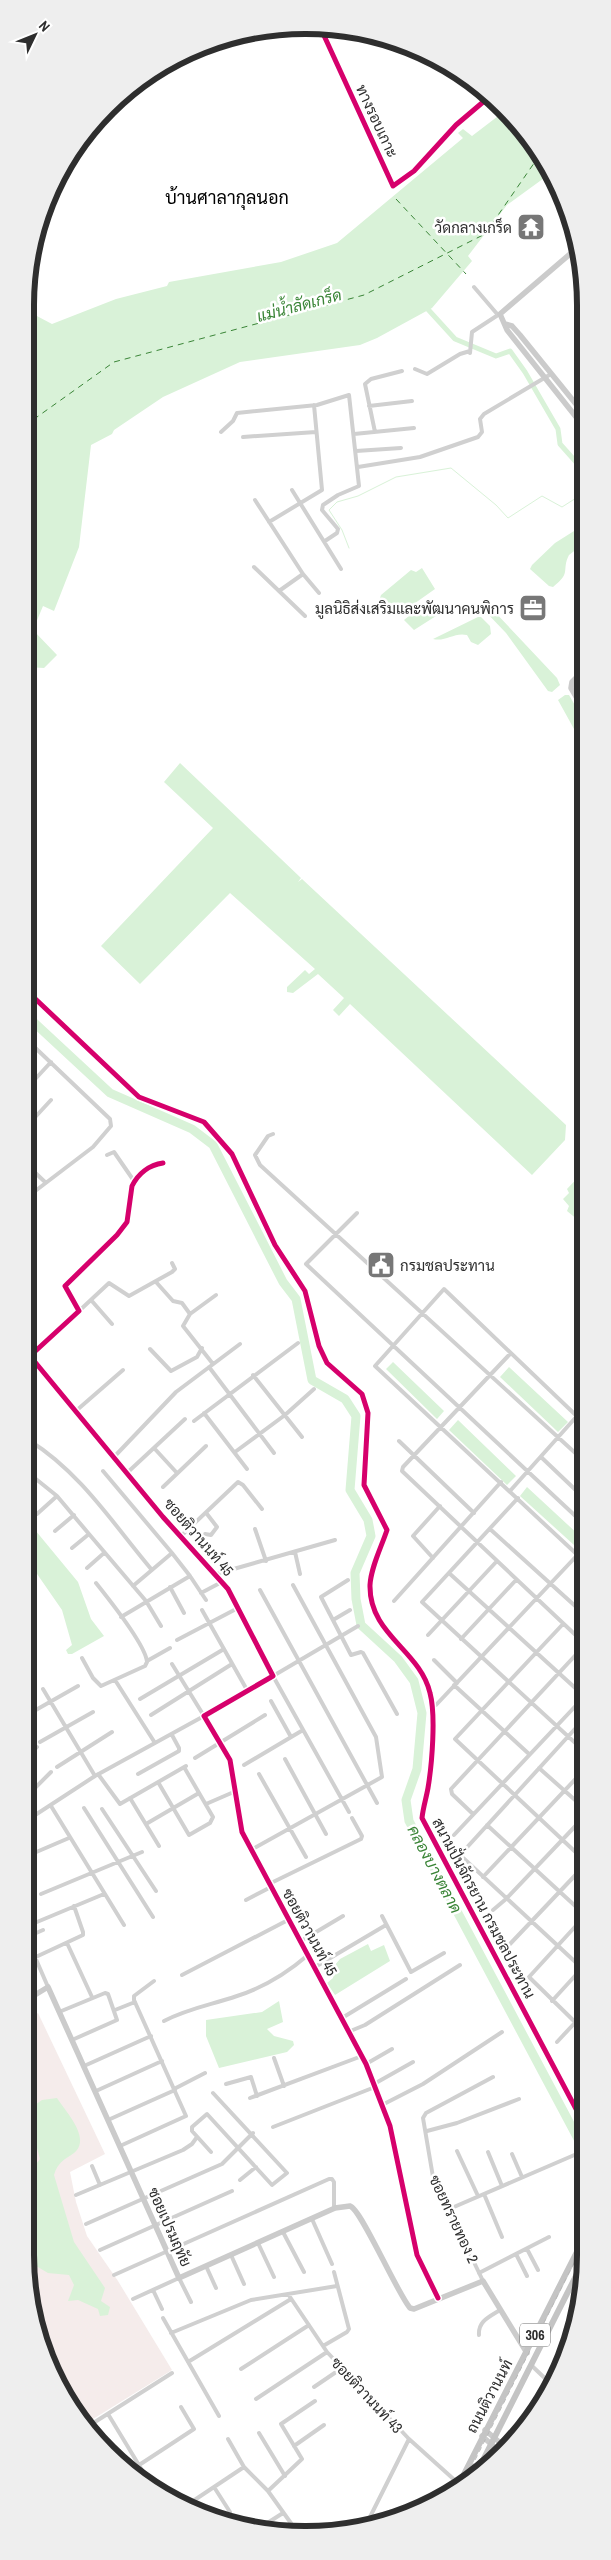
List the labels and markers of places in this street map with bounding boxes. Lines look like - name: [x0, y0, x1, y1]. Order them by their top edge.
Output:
- temple icon: วัดกลางเกร็ด: [516, 212, 546, 242]
- place label: วัดกลางเกร็ด: [435, 217, 512, 238]
- office icon: มูลนิธิส่งเสริมและพัฒนาคนพิการ: [518, 593, 548, 623]
- place label: มูลนิธิส่งเสริมและพัฒนาคนพิการ: [315, 598, 514, 619]
- public building icon: กรมชลประทาน: [366, 1250, 396, 1280]
- place label: กรมชลประทาน: [400, 1255, 495, 1276]

